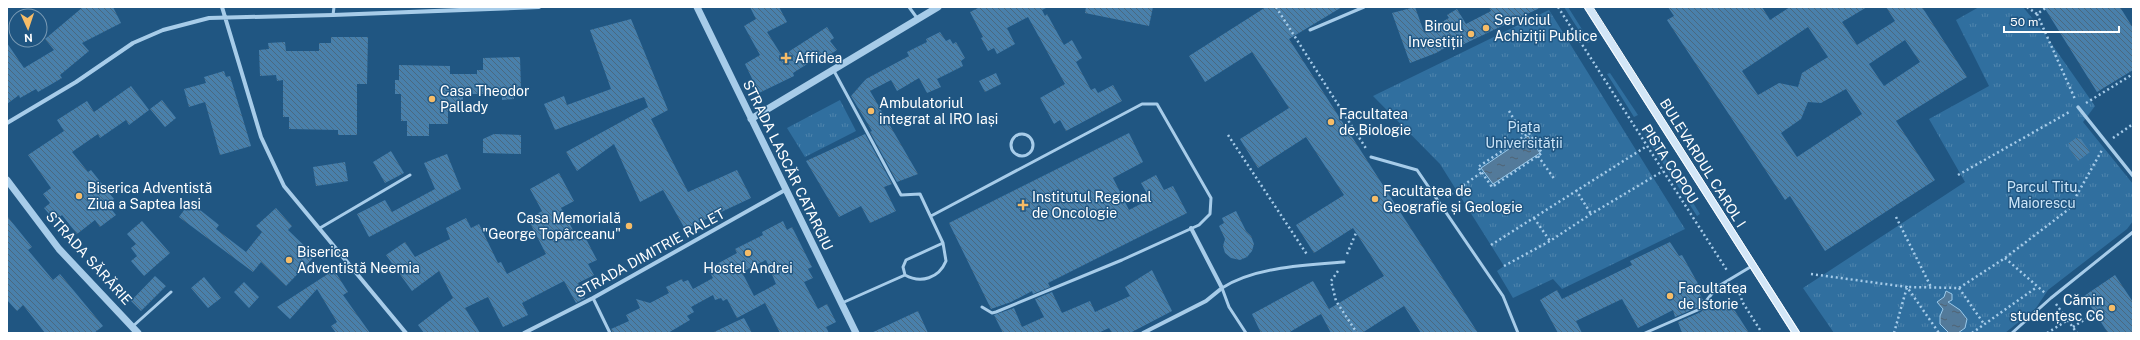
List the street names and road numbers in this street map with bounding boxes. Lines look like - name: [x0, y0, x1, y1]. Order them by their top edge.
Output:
- street label: STRADA LASCĂR CATARGIU: [740, 77, 837, 253]
- street label: BULEVARDUL CAROL I: [1657, 96, 1749, 230]
- street label: PISTA COPOU: [1638, 121, 1702, 207]
- street label: STRADA DIMITRIE RALET: [573, 205, 727, 301]
- street label: STRADA SĂRĂRIE: [43, 207, 136, 308]

